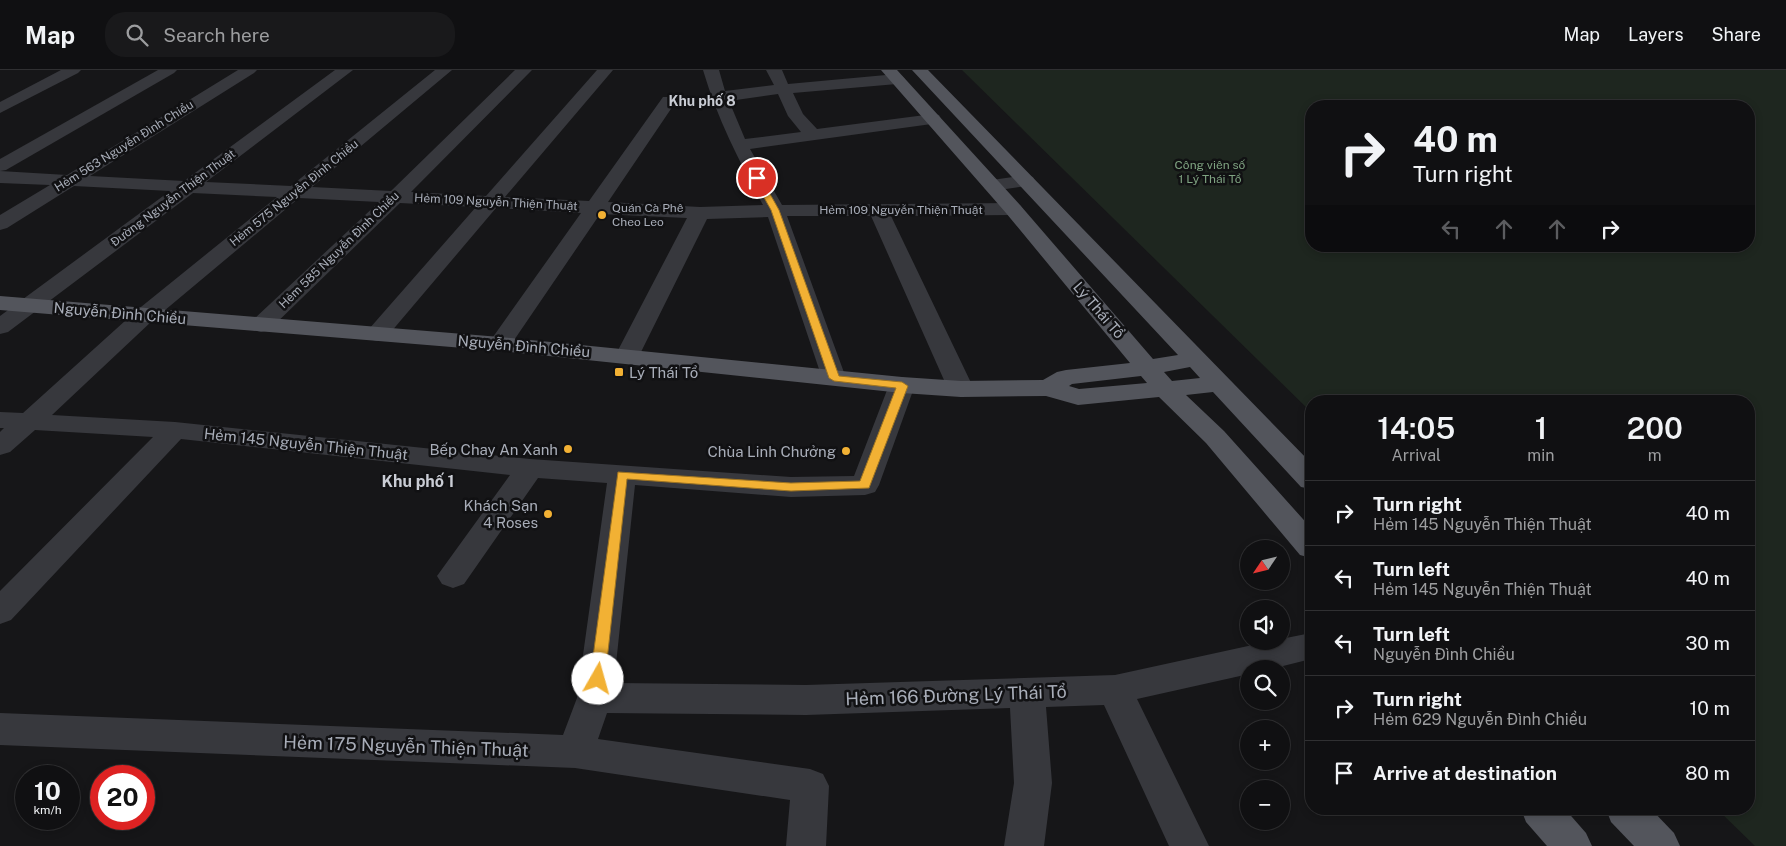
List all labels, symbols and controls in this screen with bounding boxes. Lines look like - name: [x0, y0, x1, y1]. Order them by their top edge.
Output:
- search box: [105, 12, 455, 57]
- text: Map: [25, 21, 75, 49]
- icon: search: [123, 21, 151, 49]
- text: Search here: [163, 24, 270, 46]
- text: Map: [1564, 24, 1600, 45]
- text: Layers: [1628, 24, 1684, 45]
- text: Share: [1712, 24, 1761, 45]
- district label: Khu phố 8: [668, 93, 736, 109]
- street label: Hẻm 563 Nguyễn Ðình Chiểu: [52, 97, 196, 195]
- text: 40 m: [1413, 119, 1498, 160]
- icon: right: [1330, 120, 1395, 185]
- street label: Hẻm 575 Nguyễn Ðình Chiểu: [227, 137, 361, 249]
- street label: Đường Nguyễn Thiện Thuật: [108, 146, 238, 249]
- pin: [736, 157, 778, 199]
- park label: Công viên số 1 Lý Thái Tổ: [1175, 158, 1246, 186]
- text: Turn right: [1413, 161, 1513, 187]
- icon: arrive: [743, 164, 771, 192]
- street label: Hẻm 585 Nguyễn Ðình Chiểu: [276, 189, 402, 311]
- street label: Hẻm 109 Nguyễn Thiện Thuật: [414, 191, 578, 213]
- place label: Quán Cà Phê Cheo Leo: [612, 201, 684, 229]
- street label: Hẻm 109 Nguyễn Thiện Thuật: [819, 203, 983, 217]
- marker: Quán Cà Phê Cheo Leo: [596, 209, 608, 221]
- icon: left: [1437, 215, 1465, 243]
- icon: ahead: [1490, 215, 1518, 243]
- icon: ahead: [1543, 215, 1571, 243]
- icon: right: [1596, 215, 1624, 243]
- street label: Lý Thái Tổ: [1070, 278, 1128, 342]
- street label: Nguyễn Đình Chiểu: [53, 299, 187, 327]
- street label: Nguyễn Đình Chiểu: [457, 332, 591, 360]
- place label: Lý Thái Tổ: [629, 364, 698, 381]
- marker: Lý Thái Tổ: [613, 366, 625, 378]
- text: 14:05: [1377, 410, 1455, 446]
- text: 1: [1535, 410, 1547, 446]
- text: 200: [1627, 410, 1683, 446]
- street label: Hẻm 145 Nguyễn Thiện Thuật: [203, 425, 409, 463]
- place label: Bếp Chay An Xanh: [429, 441, 558, 458]
- marker: Bếp Chay An Xanh: [562, 443, 574, 455]
- place label: Chùa Linh Chưởng: [708, 443, 836, 460]
- marker: Chùa Linh Chưởng: [840, 445, 852, 457]
- text: Arrival: [1391, 446, 1441, 465]
- text: min: [1527, 446, 1555, 465]
- text: m: [1648, 446, 1662, 465]
- district label: Khu phố 1: [382, 472, 454, 491]
- text: Turn right: [1373, 493, 1462, 515]
- place label: Khách Sạn 4 Roses: [464, 497, 538, 531]
- icon: right: [1330, 499, 1358, 527]
- text: 40 m: [1685, 502, 1730, 524]
- marker: Khách Sạn 4 Roses: [542, 508, 554, 520]
- text: Hẻm 145 Nguyễn Thiện Thuật: [1373, 515, 1592, 534]
- north arrow: [1240, 540, 1290, 590]
- map controls: [1240, 540, 1290, 830]
- text: Turn left: [1373, 558, 1450, 580]
- icon: left: [1330, 564, 1358, 592]
- text: 40 m: [1685, 567, 1730, 589]
- text: Hẻm 145 Nguyễn Thiện Thuật: [1373, 580, 1592, 599]
- button: sound: [1240, 600, 1290, 650]
- text: Turn left: [1373, 623, 1450, 645]
- icon: left: [1330, 629, 1358, 657]
- text: 30 m: [1685, 632, 1730, 654]
- text: Nguyễn Đình Chiểu: [1373, 645, 1515, 664]
- position arrow: [571, 652, 623, 704]
- button: search: [1240, 660, 1290, 710]
- street label: Hẻm 166 Đường Lý Thái Tổ: [845, 681, 1067, 709]
- text: Turn right: [1373, 688, 1462, 710]
- icon: right: [1330, 694, 1358, 722]
- text: 10 m: [1690, 697, 1730, 719]
- text: Hẻm 629 Nguyễn Ðình Chiểu: [1373, 710, 1587, 729]
- button: +: [1240, 720, 1290, 770]
- street label: Hẻm 175 Nguyễn Thiện Thuật: [283, 731, 529, 761]
- icon: arrive: [1330, 759, 1358, 787]
- text: Arrive at destination: [1373, 762, 1557, 784]
- text: 80 m: [1685, 762, 1730, 784]
- speed limit sign: 20: [90, 765, 155, 830]
- text: 10: [34, 776, 61, 806]
- button: −: [1240, 780, 1290, 830]
- text: km/h: [33, 803, 62, 817]

